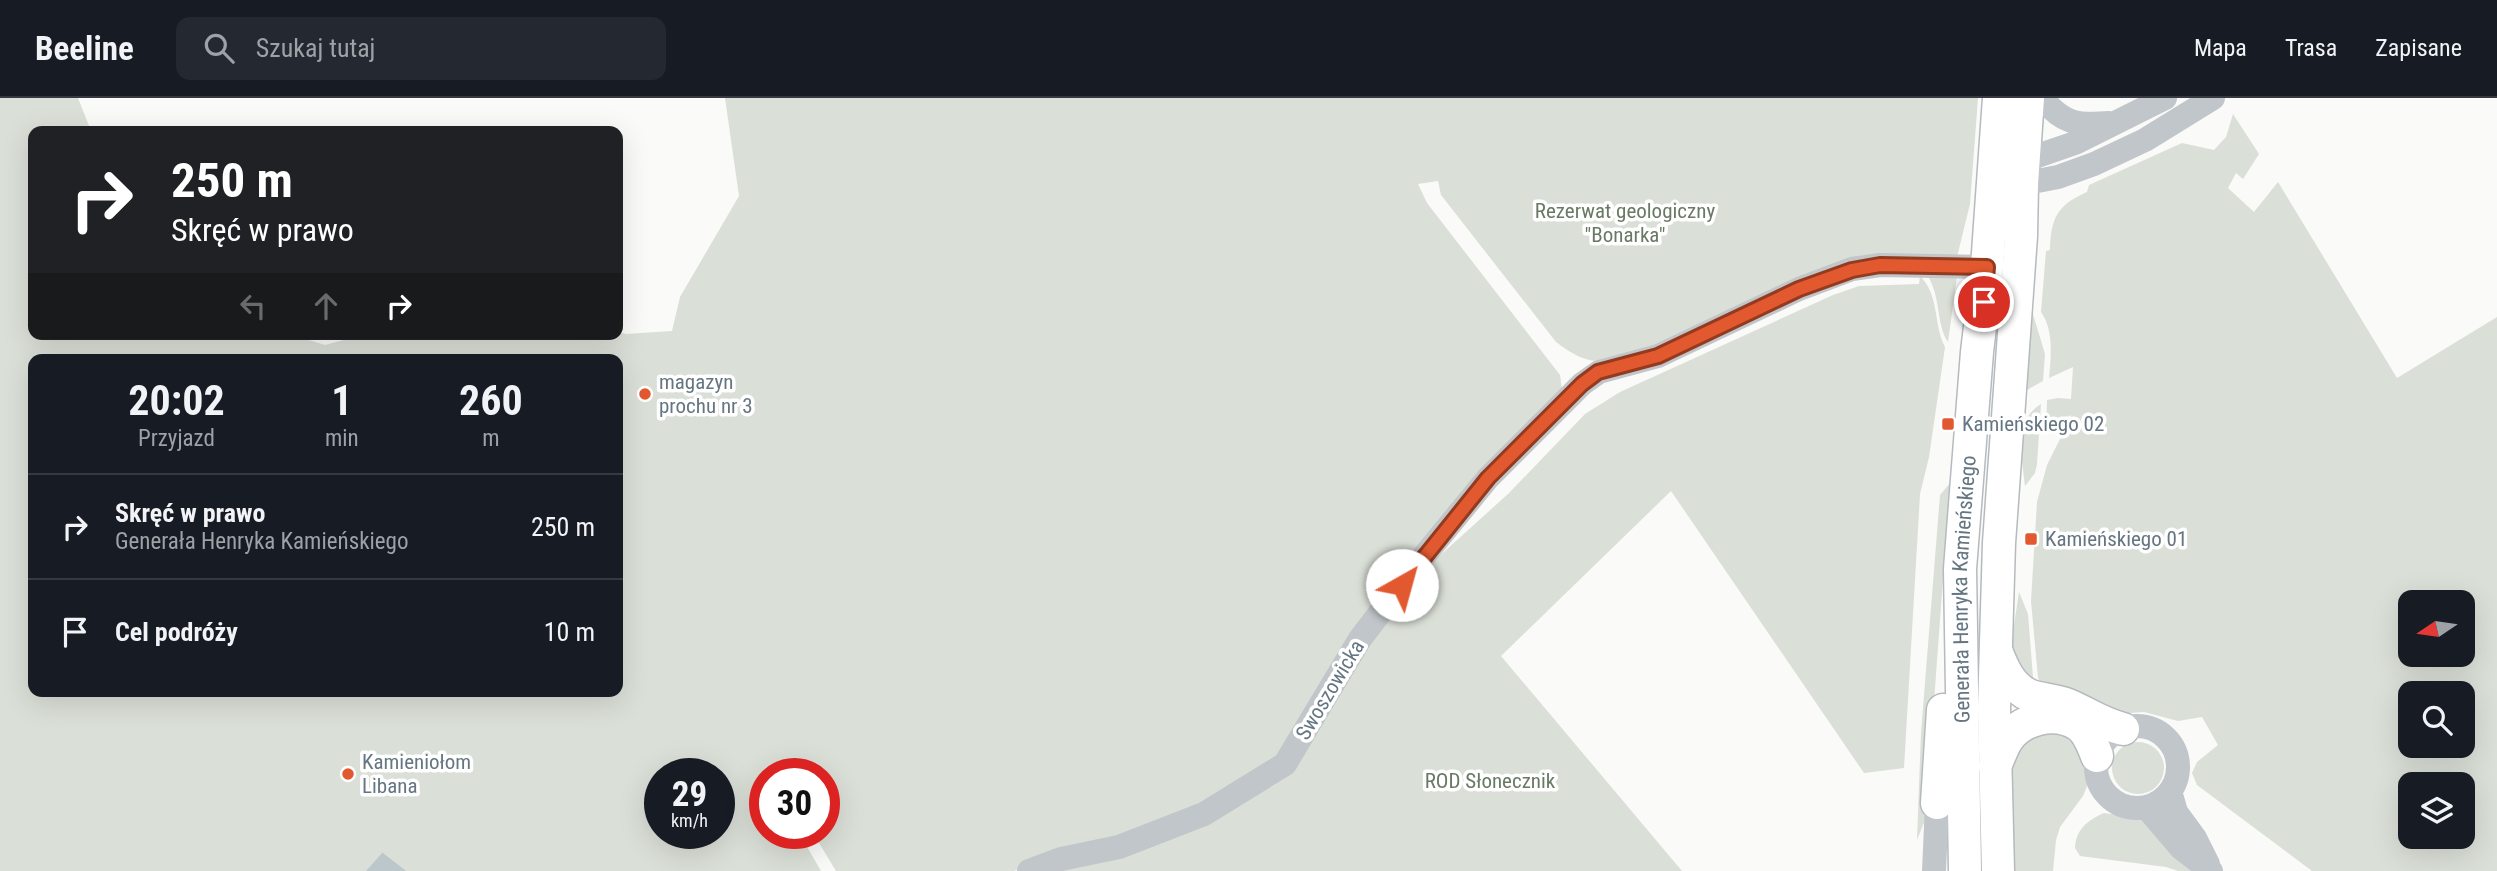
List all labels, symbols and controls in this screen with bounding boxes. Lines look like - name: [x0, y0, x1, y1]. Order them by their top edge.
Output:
- search box: [176, 17, 666, 80]
- text: Beeline: [35, 29, 134, 68]
- icon: search: [200, 29, 238, 67]
- text: Szukaj tutaj: [256, 33, 375, 63]
- text: Mapa: [2194, 34, 2247, 62]
- text: Trasa: [2285, 34, 2337, 62]
- text: Zapisane: [2375, 34, 2462, 62]
- text: 250 m: [171, 152, 293, 209]
- icon: right: [56, 154, 147, 245]
- park label: Rezerwat geologiczny "Bonarka": [1535, 199, 1715, 247]
- text: Skręć w prawo: [171, 211, 354, 249]
- pin: [1954, 272, 2014, 332]
- icon: arrive: [1965, 283, 2003, 321]
- icon: left: [234, 287, 272, 325]
- icon: ahead: [307, 287, 345, 325]
- icon: right: [380, 287, 418, 325]
- place label: magazyn prochu nr 3: [659, 370, 753, 418]
- text: 20:02: [128, 376, 225, 425]
- text: 1: [331, 376, 352, 425]
- text: 260: [459, 376, 523, 425]
- marker: magazyn prochu nr 3: [637, 386, 653, 402]
- place label: Kamieńskiego 02: [1962, 412, 2104, 436]
- marker: Kamieńskiego 02: [1940, 416, 1956, 432]
- text: Przyjazd: [138, 425, 215, 452]
- text: min: [325, 425, 359, 452]
- text: m: [482, 425, 499, 452]
- street label: Generała Henryka Kamieńskiego: [1948, 454, 1981, 723]
- text: Skręć w prawo: [115, 498, 265, 528]
- icon: right: [56, 508, 94, 546]
- text: 250 m: [531, 512, 595, 542]
- place label: Kamieńskiego 01: [2045, 527, 2187, 551]
- text: Generała Henryka Kamieńskiego: [115, 528, 408, 555]
- marker: Kamieńskiego 01: [2023, 531, 2039, 547]
- position arrow: [1365, 548, 1439, 622]
- north arrow: [2398, 590, 2474, 667]
- map controls: [2398, 590, 2475, 849]
- icon: arrive: [56, 613, 94, 651]
- text: Cel podróży: [115, 617, 238, 647]
- text: 10 m: [544, 617, 595, 647]
- street label: Swoszowicka: [1291, 636, 1369, 744]
- button: search: [2398, 681, 2475, 758]
- place label: Kamieniołom Libana: [362, 750, 471, 798]
- speed limit sign: 30: [749, 758, 840, 849]
- marker: Kamieniołom Libana: [340, 766, 356, 782]
- park label: ROD Słonecznik: [1425, 769, 1556, 793]
- button: layers: [2398, 772, 2475, 849]
- text: 29: [672, 774, 707, 815]
- text: km/h: [671, 810, 708, 831]

